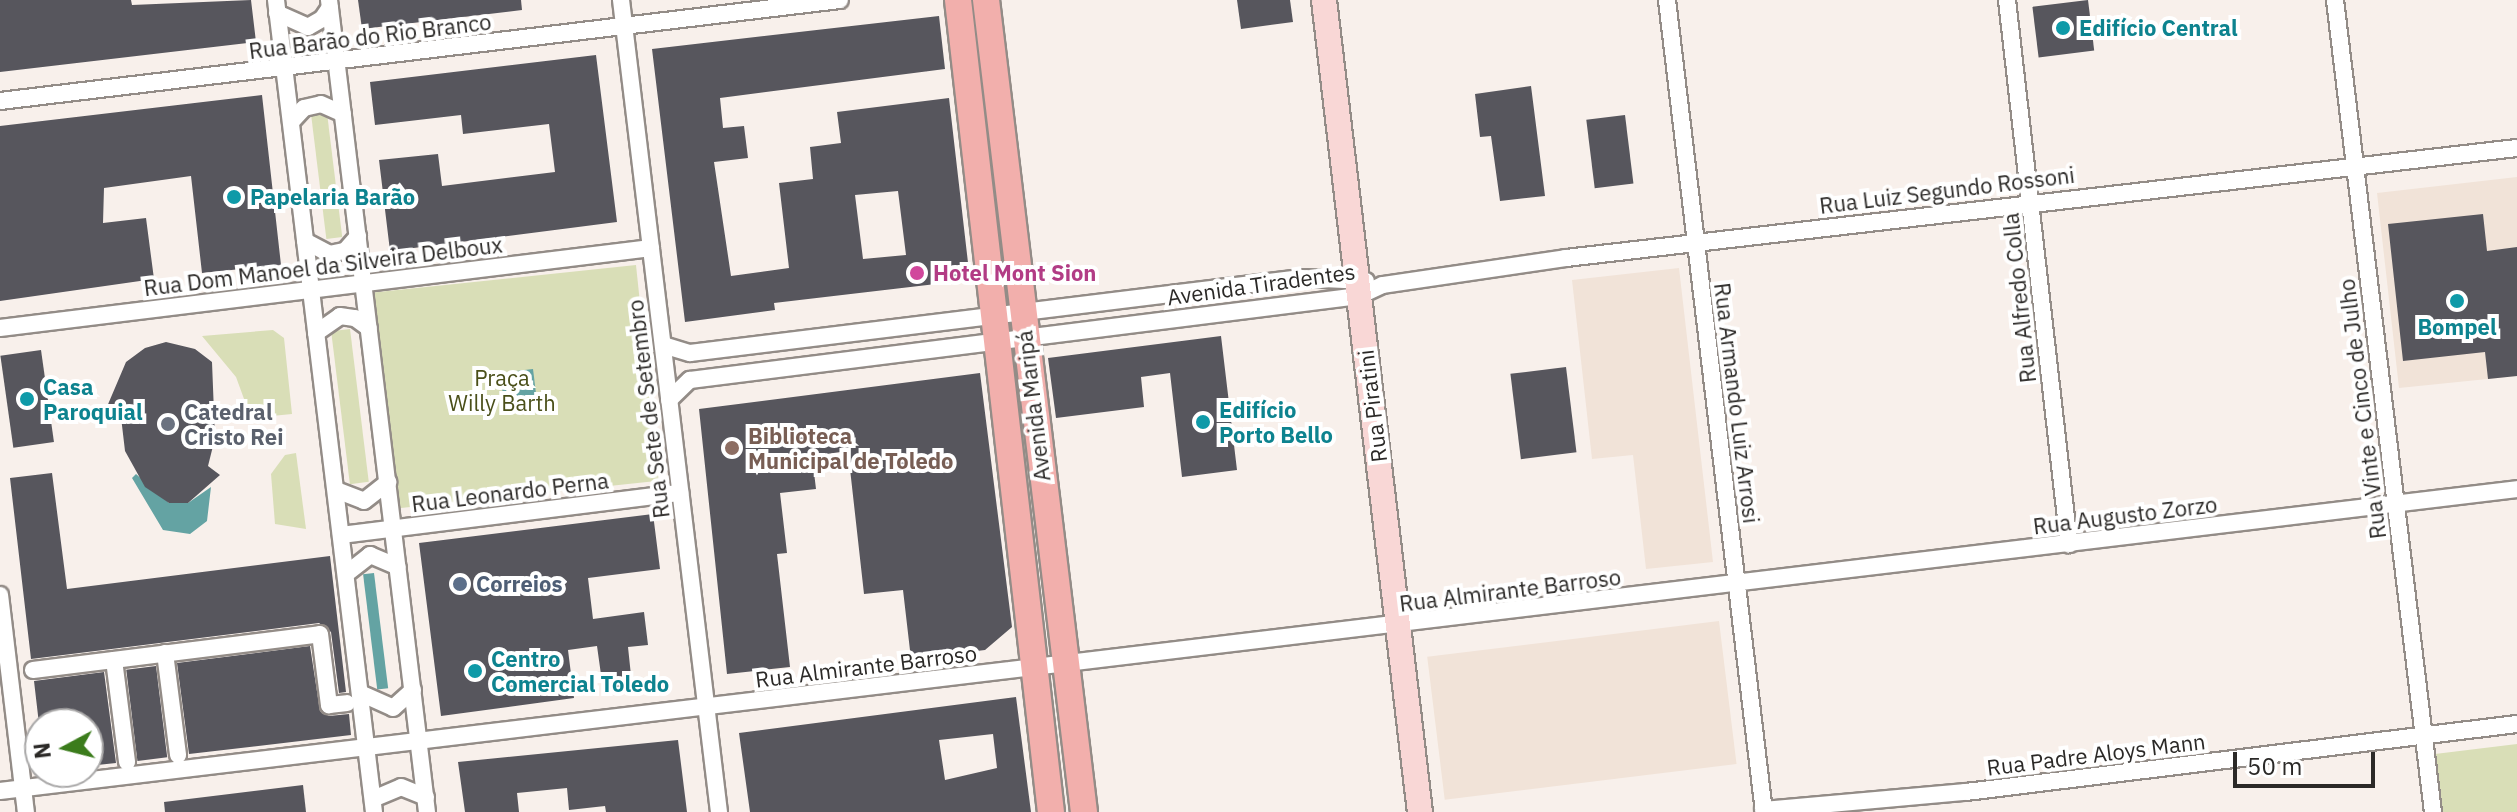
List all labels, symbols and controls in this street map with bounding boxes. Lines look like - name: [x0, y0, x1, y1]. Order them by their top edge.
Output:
- street label: Rua Barão do Rio Branco: [247, 8, 493, 64]
- place label: Edifício Central: [2079, 15, 2238, 41]
- marker: Edifício Central: [2054, 19, 2072, 37]
- street label: Rua Luiz Segundo Rossoni: [1818, 161, 2076, 219]
- place label: Papelaria Barão: [250, 184, 415, 210]
- marker: Papelaria Barão: [225, 188, 243, 206]
- street label: Rua Alfredo Colla: [1997, 212, 2041, 384]
- street label: Rua Dom Manoel da Silveira Delboux: [142, 231, 504, 301]
- street label: Avenida Tiradentes: [1165, 258, 1357, 310]
- place label: Hotel Mont Sion: [933, 260, 1096, 286]
- marker: Hotel Mont Sion: [908, 264, 926, 282]
- street label: Rua Vinte e Cinco de Julho: [2333, 277, 2391, 541]
- street label: Rua Armando Luiz Arrosi: [1709, 281, 1765, 525]
- marker: Bompel: [2448, 292, 2466, 310]
- street label: Rua Sete de Setembro: [621, 298, 675, 520]
- place label: Bompel: [2417, 314, 2497, 340]
- street label: Avenida Maripá: [1011, 329, 1055, 483]
- street label: Rua Piratini: [1352, 348, 1392, 464]
- park label: Praça Willy Barth: [448, 364, 556, 416]
- place label: Casa Paroquial: [43, 373, 143, 424]
- marker: Casa Paroquial: [18, 390, 36, 408]
- place label: Edifício Porto Bello: [1219, 396, 1333, 448]
- place label: Catedral Cristo Rei: [184, 398, 284, 450]
- marker: Edifício Porto Bello: [1194, 413, 1212, 431]
- marker: Catedral Cristo Rei: [159, 415, 177, 433]
- place label: Biblioteca Municipal de Toledo: [748, 422, 954, 474]
- marker: Biblioteca Municipal de Toledo: [723, 439, 741, 457]
- street label: Rua Leonardo Perna: [410, 467, 610, 517]
- street label: Rua Augusto Zorzo: [2031, 491, 2219, 539]
- street label: Rua Almirante Barroso: [1398, 563, 1622, 617]
- place label: Correios: [476, 571, 563, 597]
- marker: Correios: [451, 575, 469, 593]
- street label: Rua Almirante Barroso: [754, 639, 978, 693]
- place label: Centro Comercial Toledo: [491, 645, 669, 696]
- marker: Centro Comercial Toledo: [466, 662, 484, 680]
- north arrow: [24, 708, 104, 788]
- street label: Rua Padre Aloys Mann: [1985, 727, 2207, 781]
- scale bar: [2237, 736, 2379, 786]
- text: N: [26, 741, 57, 760]
- text: 50 m: [2247, 750, 2302, 782]

